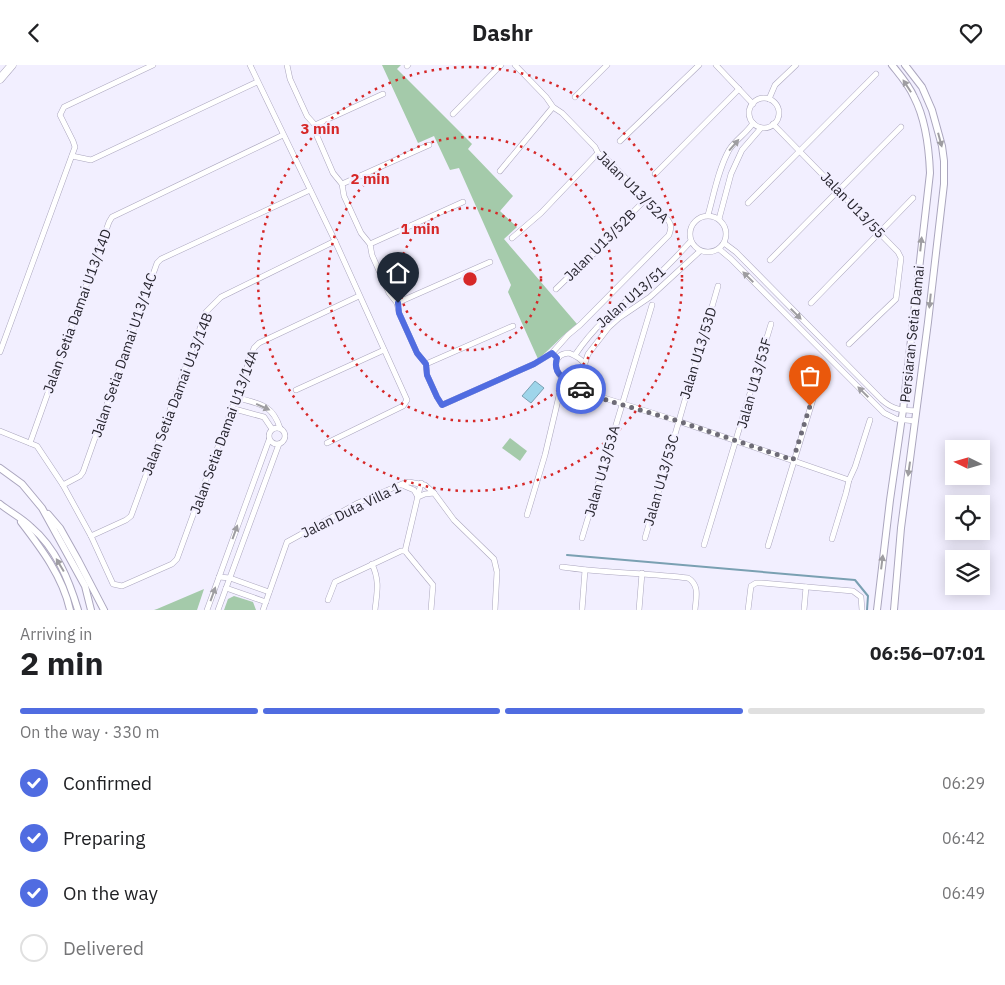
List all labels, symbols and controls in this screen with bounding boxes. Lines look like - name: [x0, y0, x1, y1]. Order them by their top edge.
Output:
- text: Dashr: [472, 18, 533, 47]
- icon: back: [20, 19, 48, 47]
- icon: heart: [957, 19, 985, 47]
- one-way arrow: [903, 80, 912, 93]
- text: 3 min: [300, 119, 340, 138]
- one-way arrow: [936, 132, 944, 148]
- one-way arrow: [729, 139, 740, 152]
- street label: Jalan U13/52A: [593, 147, 673, 227]
- street label: Jalan U13/55: [817, 168, 889, 242]
- text: 2 min: [350, 169, 390, 188]
- street label: Jalan U13/52B: [560, 205, 640, 285]
- text: 1 min: [400, 219, 440, 238]
- street label: Jalan Setia Damai U13/14D: [39, 226, 115, 396]
- one-way arrow: [917, 236, 925, 252]
- pin: [377, 252, 419, 303]
- icon: home: [384, 259, 412, 287]
- street label: Jalan U13/51: [593, 262, 669, 332]
- street label: Persiaran Setia Damai: [896, 265, 928, 403]
- street label: Jalan Setia Damai U13/14C: [87, 270, 161, 440]
- centre of rings: [461, 270, 479, 288]
- one-way arrow: [743, 271, 755, 283]
- one-way arrow: [926, 294, 934, 310]
- street label: Jalan U13/53D: [676, 305, 720, 401]
- one-way arrow: [790, 307, 802, 319]
- street label: Jalan Setia Damai U13/14B: [138, 310, 216, 478]
- street label: Jalan U13/53F: [732, 335, 776, 430]
- street label: Jalan Setia Damai U13/14A: [186, 348, 262, 516]
- pin: [789, 355, 831, 406]
- icon: bag: [796, 362, 824, 390]
- courier: [556, 364, 606, 414]
- icon: car: [567, 375, 595, 403]
- one-way arrow: [857, 386, 869, 398]
- one-way arrow: [256, 403, 270, 411]
- street label: Jalan U13/53A: [580, 423, 624, 519]
- street label: Jalan U13/53C: [639, 432, 683, 528]
- north arrow: [945, 440, 990, 485]
- map controls: [945, 440, 990, 595]
- one-way arrow: [905, 461, 913, 477]
- street label: Jalan Duta Villa 1: [298, 478, 404, 542]
- button: locate: [945, 495, 990, 540]
- one-way arrow: [231, 524, 239, 539]
- button: layers: [945, 550, 990, 595]
- one-way arrow: [878, 553, 886, 569]
- one-way arrow: [56, 558, 65, 571]
- one-way arrow: [209, 586, 217, 601]
- text: Arriving in: [20, 624, 92, 644]
- text: 06:56–07:01: [870, 641, 985, 665]
- text: 2 min: [20, 642, 104, 684]
- text: On the way · 330 m: [20, 722, 159, 742]
- icon: check: [20, 769, 48, 797]
- text: Confirmed: [63, 771, 152, 795]
- text: 06:29: [942, 773, 985, 793]
- icon: check: [20, 824, 48, 852]
- text: Preparing: [63, 826, 145, 850]
- text: 06:42: [942, 828, 985, 848]
- icon: check: [20, 879, 48, 907]
- text: On the way: [63, 881, 158, 905]
- text: 06:49: [942, 883, 985, 903]
- text: Delivered: [63, 936, 144, 960]

